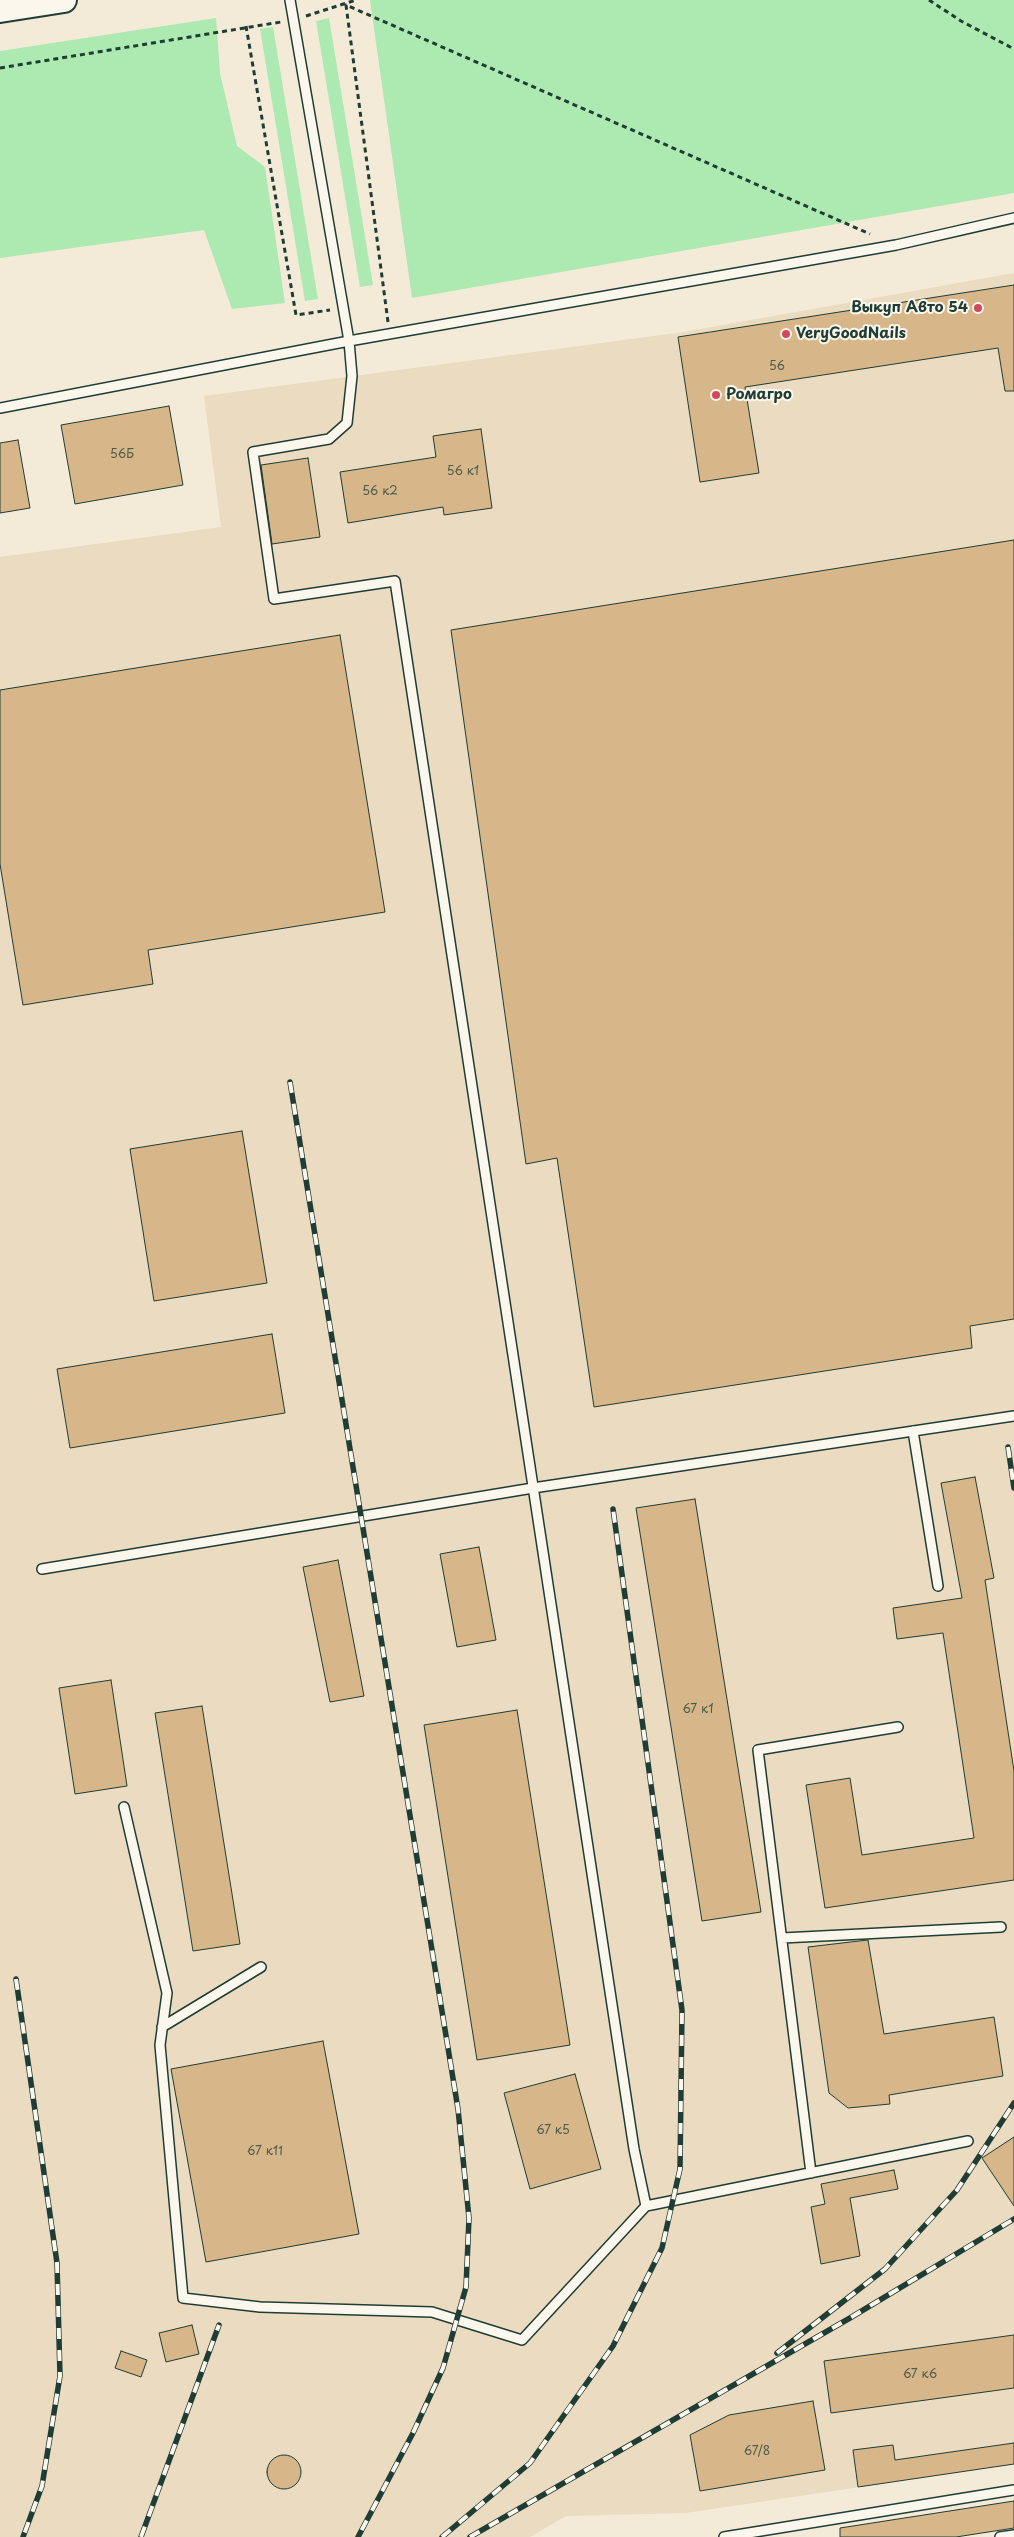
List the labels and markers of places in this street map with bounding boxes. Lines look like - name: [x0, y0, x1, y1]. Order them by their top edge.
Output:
- place label: Выкуп Авто 54: [851, 299, 968, 317]
- marker: Выкуп Авто 54: [972, 302, 984, 314]
- place label: VeryGoodNails: [796, 325, 906, 343]
- marker: VeryGoodNails: [780, 328, 792, 340]
- place label: Ромагро: [726, 386, 792, 404]
- marker: Ромагро: [710, 389, 722, 401]

